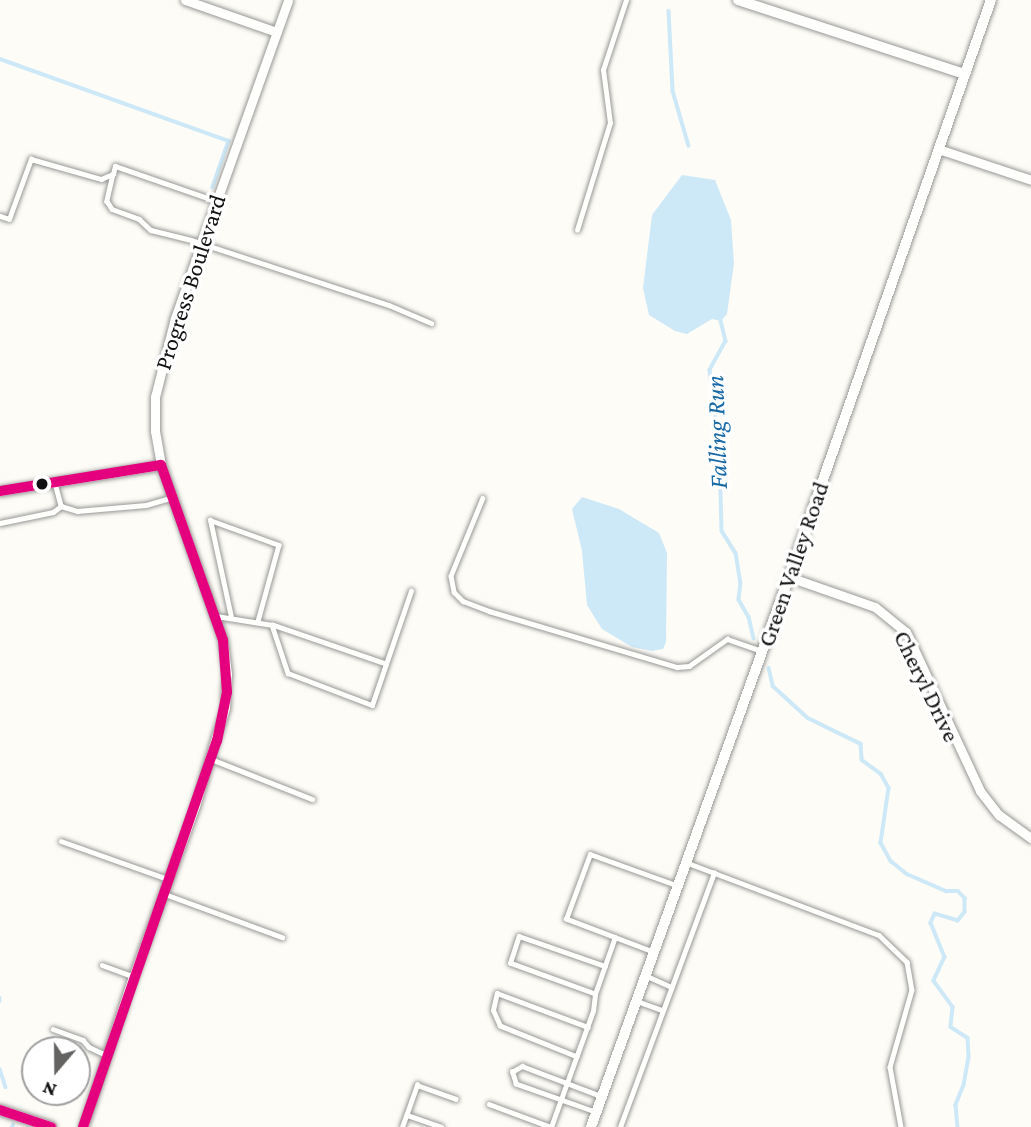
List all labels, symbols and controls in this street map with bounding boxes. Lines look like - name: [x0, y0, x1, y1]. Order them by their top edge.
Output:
- street label: Progress Boulevard: [148, 191, 232, 373]
- water label: Falling Run: [699, 375, 735, 489]
- unlabelled marker: [35, 477, 49, 491]
- street label: Green Valley Road: [751, 478, 835, 650]
- street label: Cheryl Drive: [888, 626, 966, 746]
- north arrow: [21, 1036, 91, 1106]
- text: N: [40, 1077, 59, 1101]

